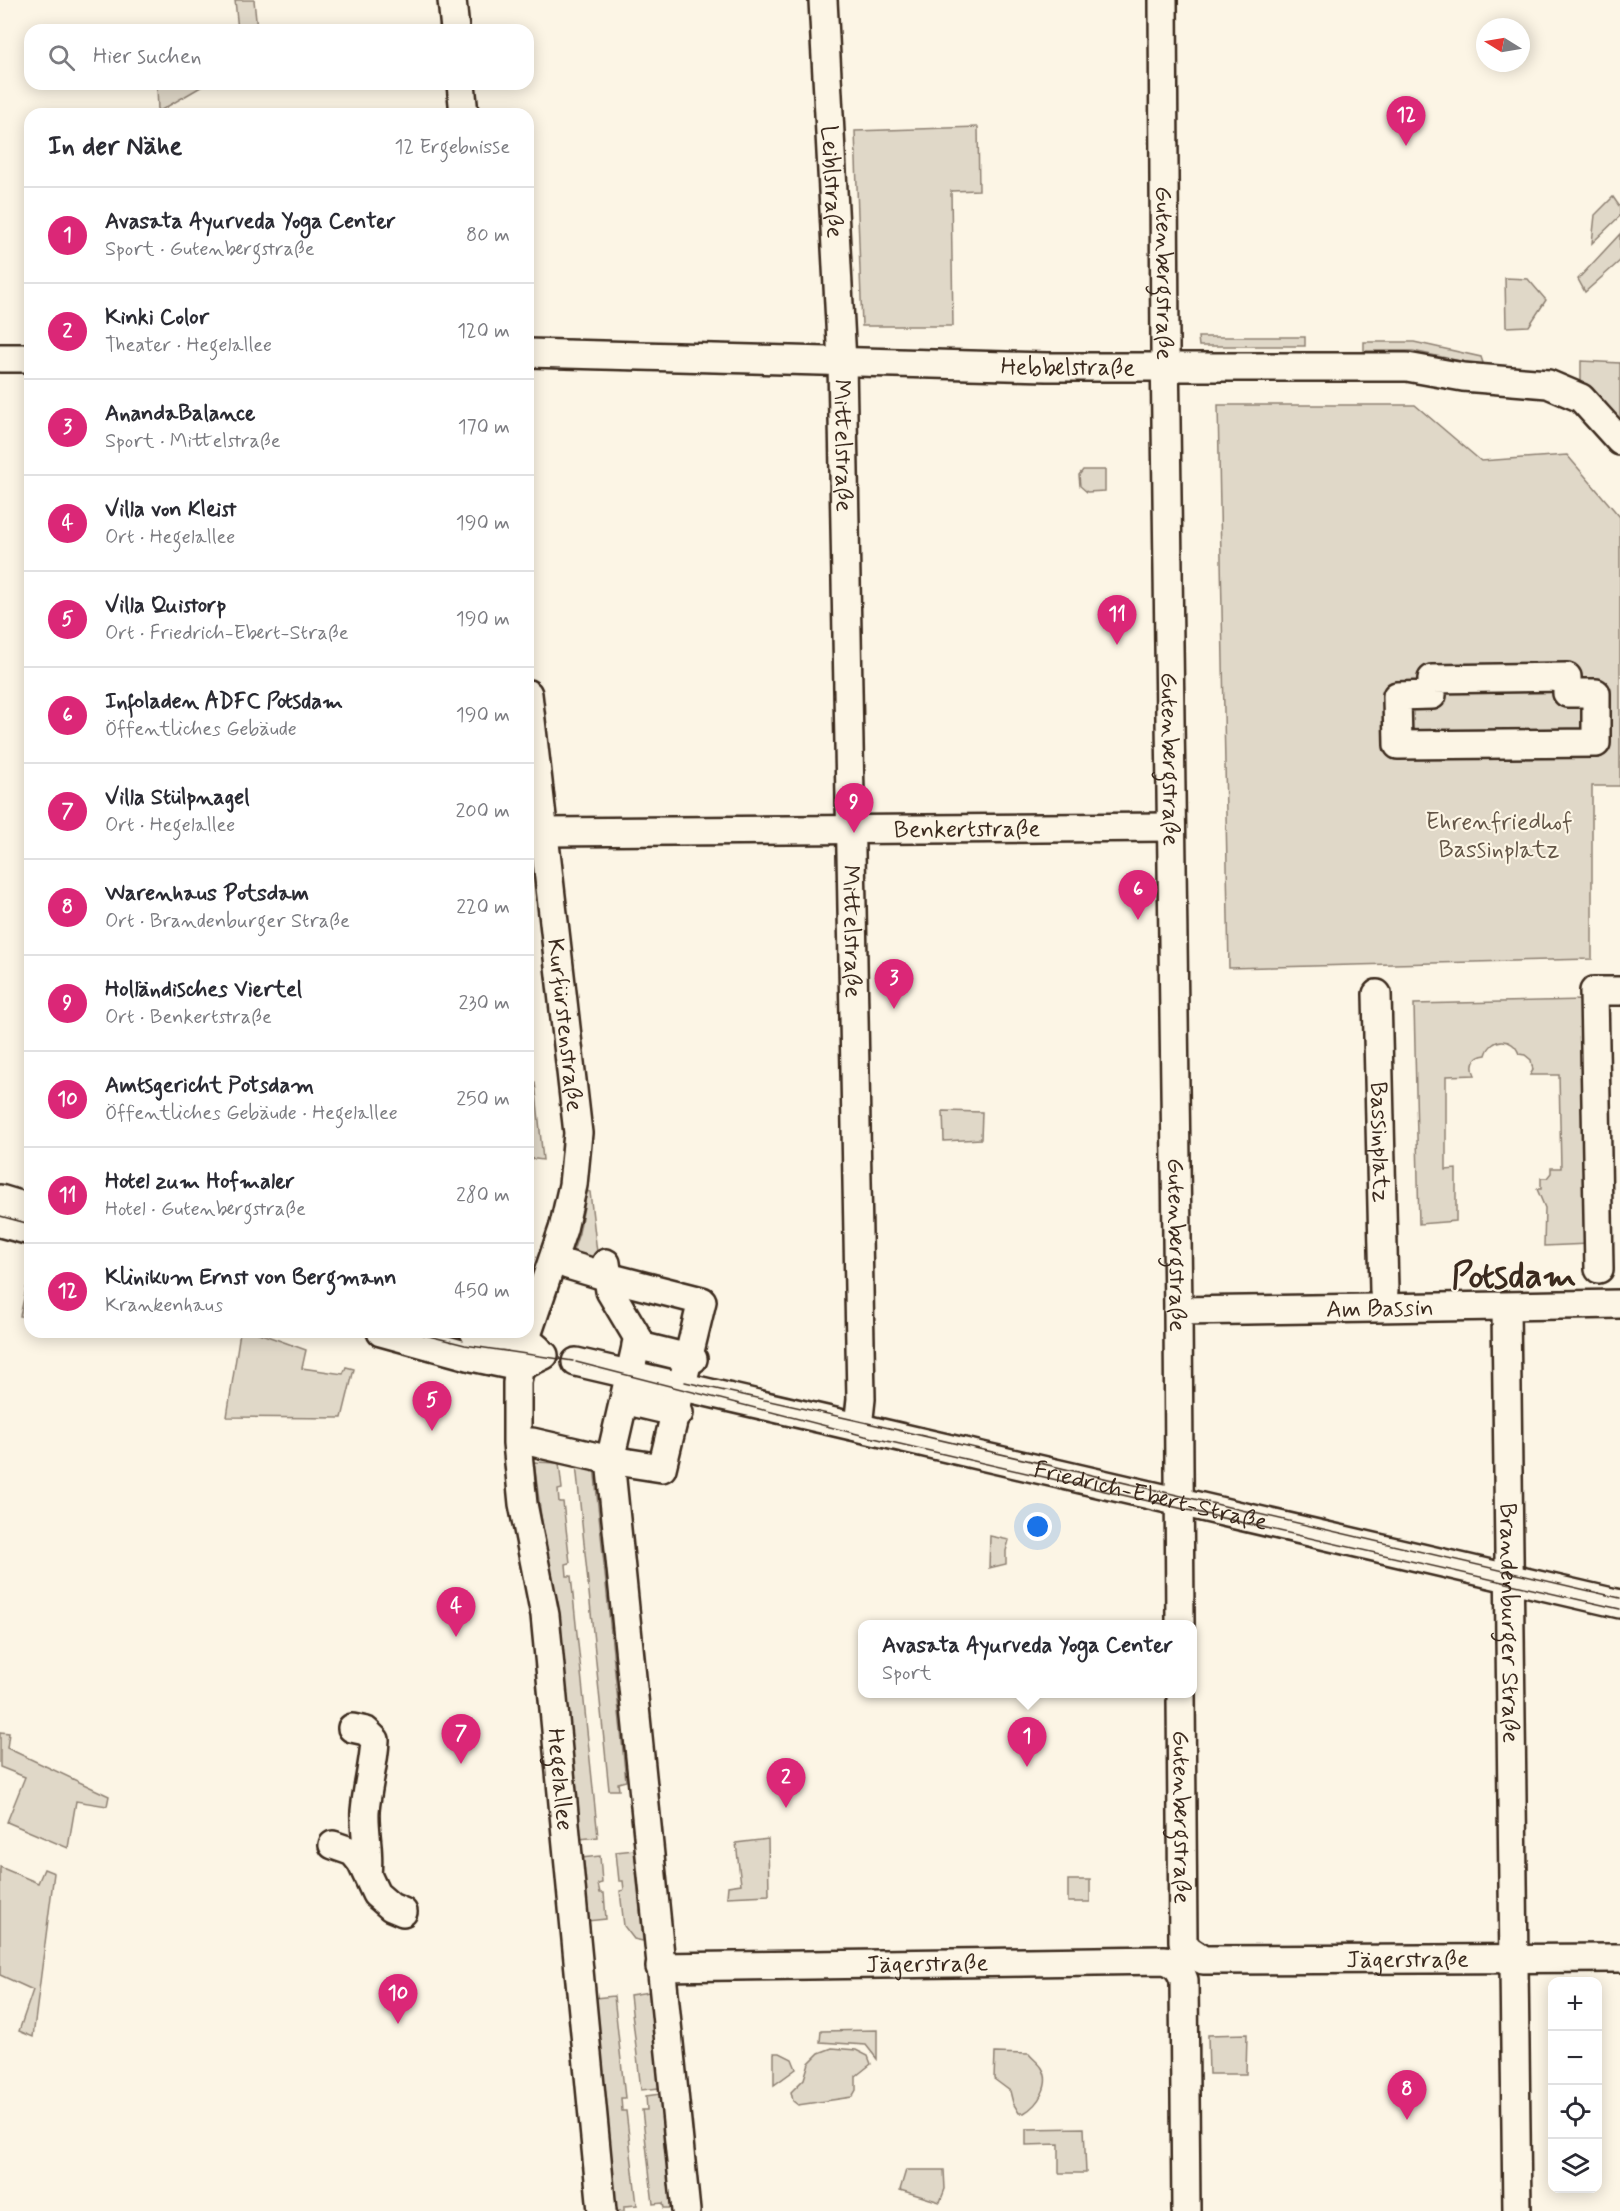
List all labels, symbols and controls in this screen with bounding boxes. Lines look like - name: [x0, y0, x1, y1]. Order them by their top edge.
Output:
- north arrow: [1476, 18, 1530, 72]
- search box: [24, 24, 534, 90]
- icon: search: [45, 41, 78, 74]
- text: Hier suchen: [93, 43, 202, 71]
- pin: 12: [1386, 96, 1426, 146]
- street label: Leiblstraße: [813, 125, 849, 239]
- text: In der Nähe: [48, 130, 182, 164]
- text: 12 Ergebnisse: [395, 134, 510, 161]
- street label: Gutenbergstraße: [1145, 186, 1179, 360]
- text: Avasata Ayurveda Yoga Center: [105, 208, 396, 236]
- text: 1: [63, 222, 72, 249]
- text: 80 m: [466, 222, 510, 249]
- text: Sport · Gutenbergstraße: [105, 236, 315, 263]
- text: Kinki Color: [105, 304, 209, 332]
- text: 2: [63, 318, 72, 345]
- text: 120 m: [457, 318, 510, 345]
- text: Theater · Hegelallee: [105, 332, 272, 359]
- street label: Hebbelstraße: [1000, 352, 1135, 384]
- street label: Mittelstraße: [825, 379, 859, 512]
- text: AnandaBalance: [105, 400, 255, 428]
- text: 3: [63, 414, 72, 441]
- text: 170 m: [458, 414, 510, 441]
- text: Sport · Mittelstraße: [105, 428, 281, 455]
- text: Villa von Kleist: [105, 496, 236, 524]
- text: 4: [62, 510, 73, 537]
- text: 190 m: [456, 510, 510, 537]
- text: Ort · Hegelallee: [105, 524, 235, 551]
- text: Villa Quistorp: [105, 592, 226, 620]
- pin: 11: [1098, 596, 1136, 645]
- text: 5: [62, 606, 74, 633]
- text: 190 m: [456, 606, 510, 633]
- text: Ort · Friedrich-Ebert-Straße: [105, 620, 349, 647]
- street label: Gutenbergstraße: [1151, 672, 1186, 846]
- text: Infoladen ADFC Potsdam: [105, 688, 343, 716]
- text: 6: [62, 702, 73, 729]
- text: 190 m: [456, 702, 510, 729]
- text: Öffentliches Gebäude: [105, 716, 297, 743]
- text: Villa Stülpnagel: [105, 784, 250, 812]
- pin: 9: [834, 784, 874, 833]
- text: 7: [61, 798, 74, 825]
- text: 200 m: [455, 798, 510, 825]
- park label: Ehrenfriedhof Bassinplatz: [1426, 807, 1573, 866]
- text: Ort · Hegelallee: [105, 812, 235, 839]
- street label: Benkertstraße: [894, 814, 1041, 846]
- street label: Mittelstraße: [834, 865, 868, 998]
- pin: 6: [1118, 870, 1158, 920]
- text: Warenhaus Potsdam: [105, 880, 309, 908]
- text: 8: [62, 894, 73, 921]
- text: 220 m: [456, 894, 510, 921]
- text: Ort · Brandenburger Straße: [105, 908, 350, 935]
- street label: Kurfürstenstraße: [539, 937, 589, 1113]
- pin: 3: [874, 960, 914, 1009]
- text: Holländisches Viertel: [105, 976, 302, 1004]
- text: 9: [63, 990, 72, 1017]
- text: 230 m: [458, 990, 510, 1017]
- text: Ort · Benkertstraße: [105, 1004, 272, 1031]
- text: Amtsgericht Potsdam: [105, 1072, 314, 1100]
- street label: Bassinplatz: [1362, 1081, 1396, 1203]
- text: 10: [57, 1086, 78, 1113]
- text: 250 m: [456, 1086, 510, 1113]
- text: Öffentliches Gebäude · Hegelallee: [105, 1100, 398, 1127]
- street label: Gutenbergstraße: [1157, 1158, 1192, 1332]
- text: Hotel zum Hofmaler: [105, 1168, 295, 1196]
- text: 11: [59, 1182, 76, 1209]
- text: 280 m: [456, 1182, 510, 1209]
- text: Hotel · Gutenbergstraße: [105, 1196, 306, 1223]
- district label: Potsdam: [1451, 1254, 1577, 1301]
- text: Klinikum Ernst von Bergmann: [105, 1264, 397, 1292]
- text: 12: [58, 1278, 77, 1305]
- text: 450 m: [454, 1278, 510, 1305]
- text: Krankenhaus: [105, 1292, 223, 1319]
- street label: Am Bassin: [1326, 1293, 1434, 1326]
- pin: 5: [412, 1382, 452, 1431]
- street label: Friedrich-Ebert-Straße: [1031, 1455, 1270, 1539]
- street label: Brandenburger Straße: [1490, 1503, 1525, 1743]
- your location: [1023, 1512, 1052, 1541]
- pin: 4: [436, 1588, 476, 1637]
- popup: [858, 1620, 1197, 1698]
- text: Avasata Ayurveda Yoga Center: [882, 1632, 1173, 1660]
- text: Sport: [882, 1660, 932, 1687]
- pin: 7: [442, 1714, 480, 1764]
- pin: 1: [1008, 1718, 1046, 1767]
- street label: Hegelallee: [539, 1727, 580, 1832]
- street label: Gutenbergstraße: [1162, 1730, 1197, 1904]
- pin: 2: [766, 1758, 806, 1808]
- street label: Jägerstraße: [1346, 1945, 1469, 1976]
- street label: Jägerstraße: [866, 1948, 989, 1981]
- pin: 10: [378, 1974, 418, 2024]
- map controls: [1548, 1977, 1602, 2193]
- button: +: [1548, 1977, 1602, 2031]
- button: −: [1548, 2031, 1602, 2085]
- pin: 8: [1388, 2070, 1426, 2120]
- button: locate: [1548, 2085, 1602, 2139]
- button: layers: [1548, 2139, 1602, 2193]

